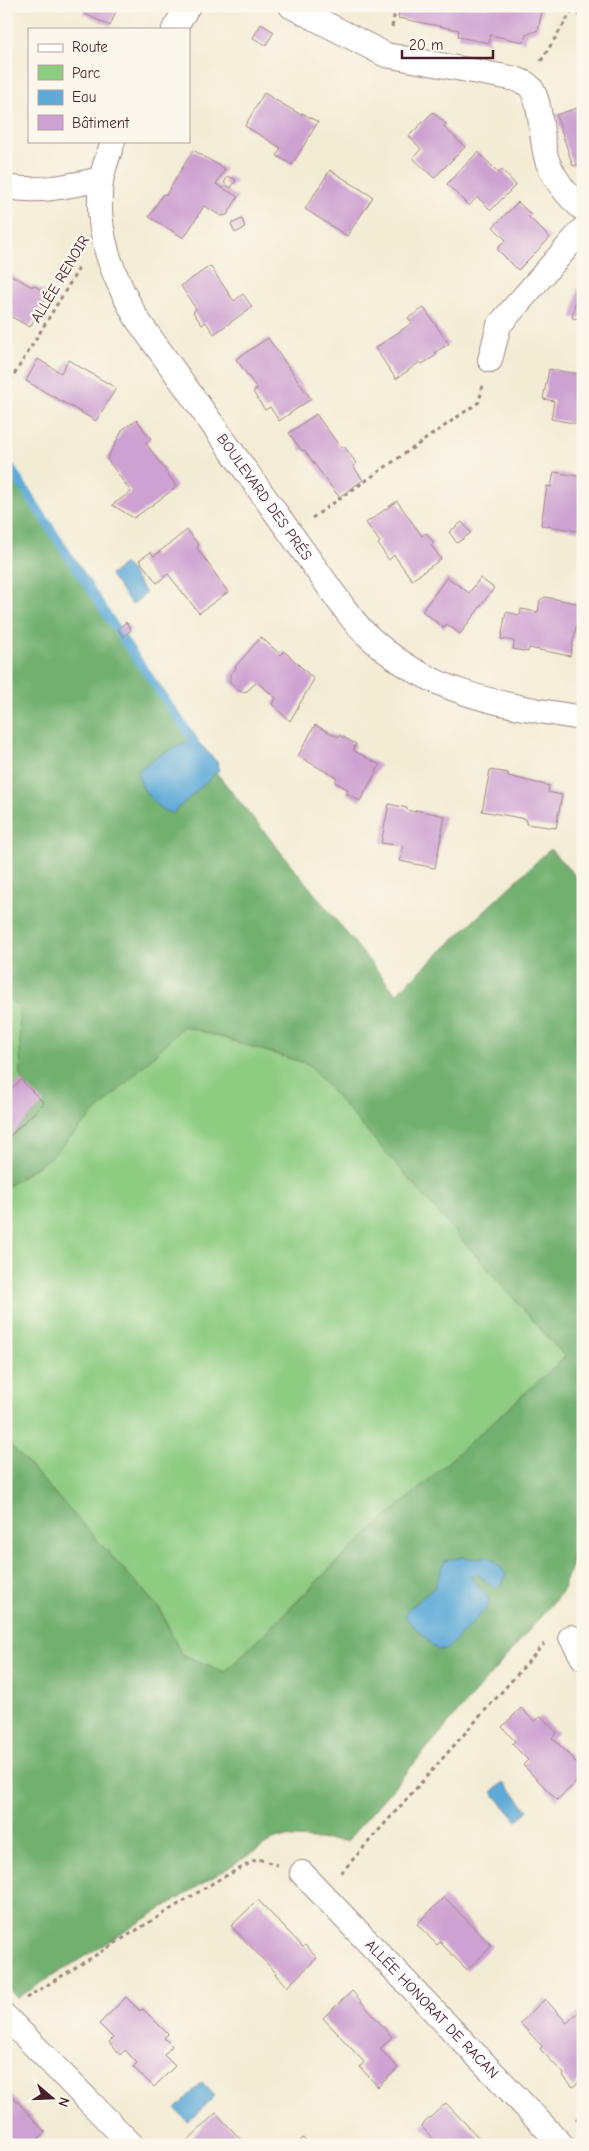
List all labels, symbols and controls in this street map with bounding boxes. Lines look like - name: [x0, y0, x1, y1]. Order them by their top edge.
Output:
- legend: [28, 28, 190, 142]
- scale bar: [402, 28, 493, 60]
- text: 20 m: [409, 36, 443, 54]
- text: Route: [72, 38, 108, 56]
- text: Parc: [72, 64, 100, 82]
- text: Eau: [72, 88, 96, 106]
- text: Bâtiment: [72, 114, 130, 132]
- street label: ALLÉE RENOIR: [26, 231, 93, 326]
- street label: BOULEVARD DES PRÉS: [213, 430, 316, 564]
- street label: ALLÉE HONORAT DE RACAN: [361, 1936, 502, 2082]
- north arrow: [28, 2074, 78, 2124]
- text: N: [54, 2095, 73, 2109]

